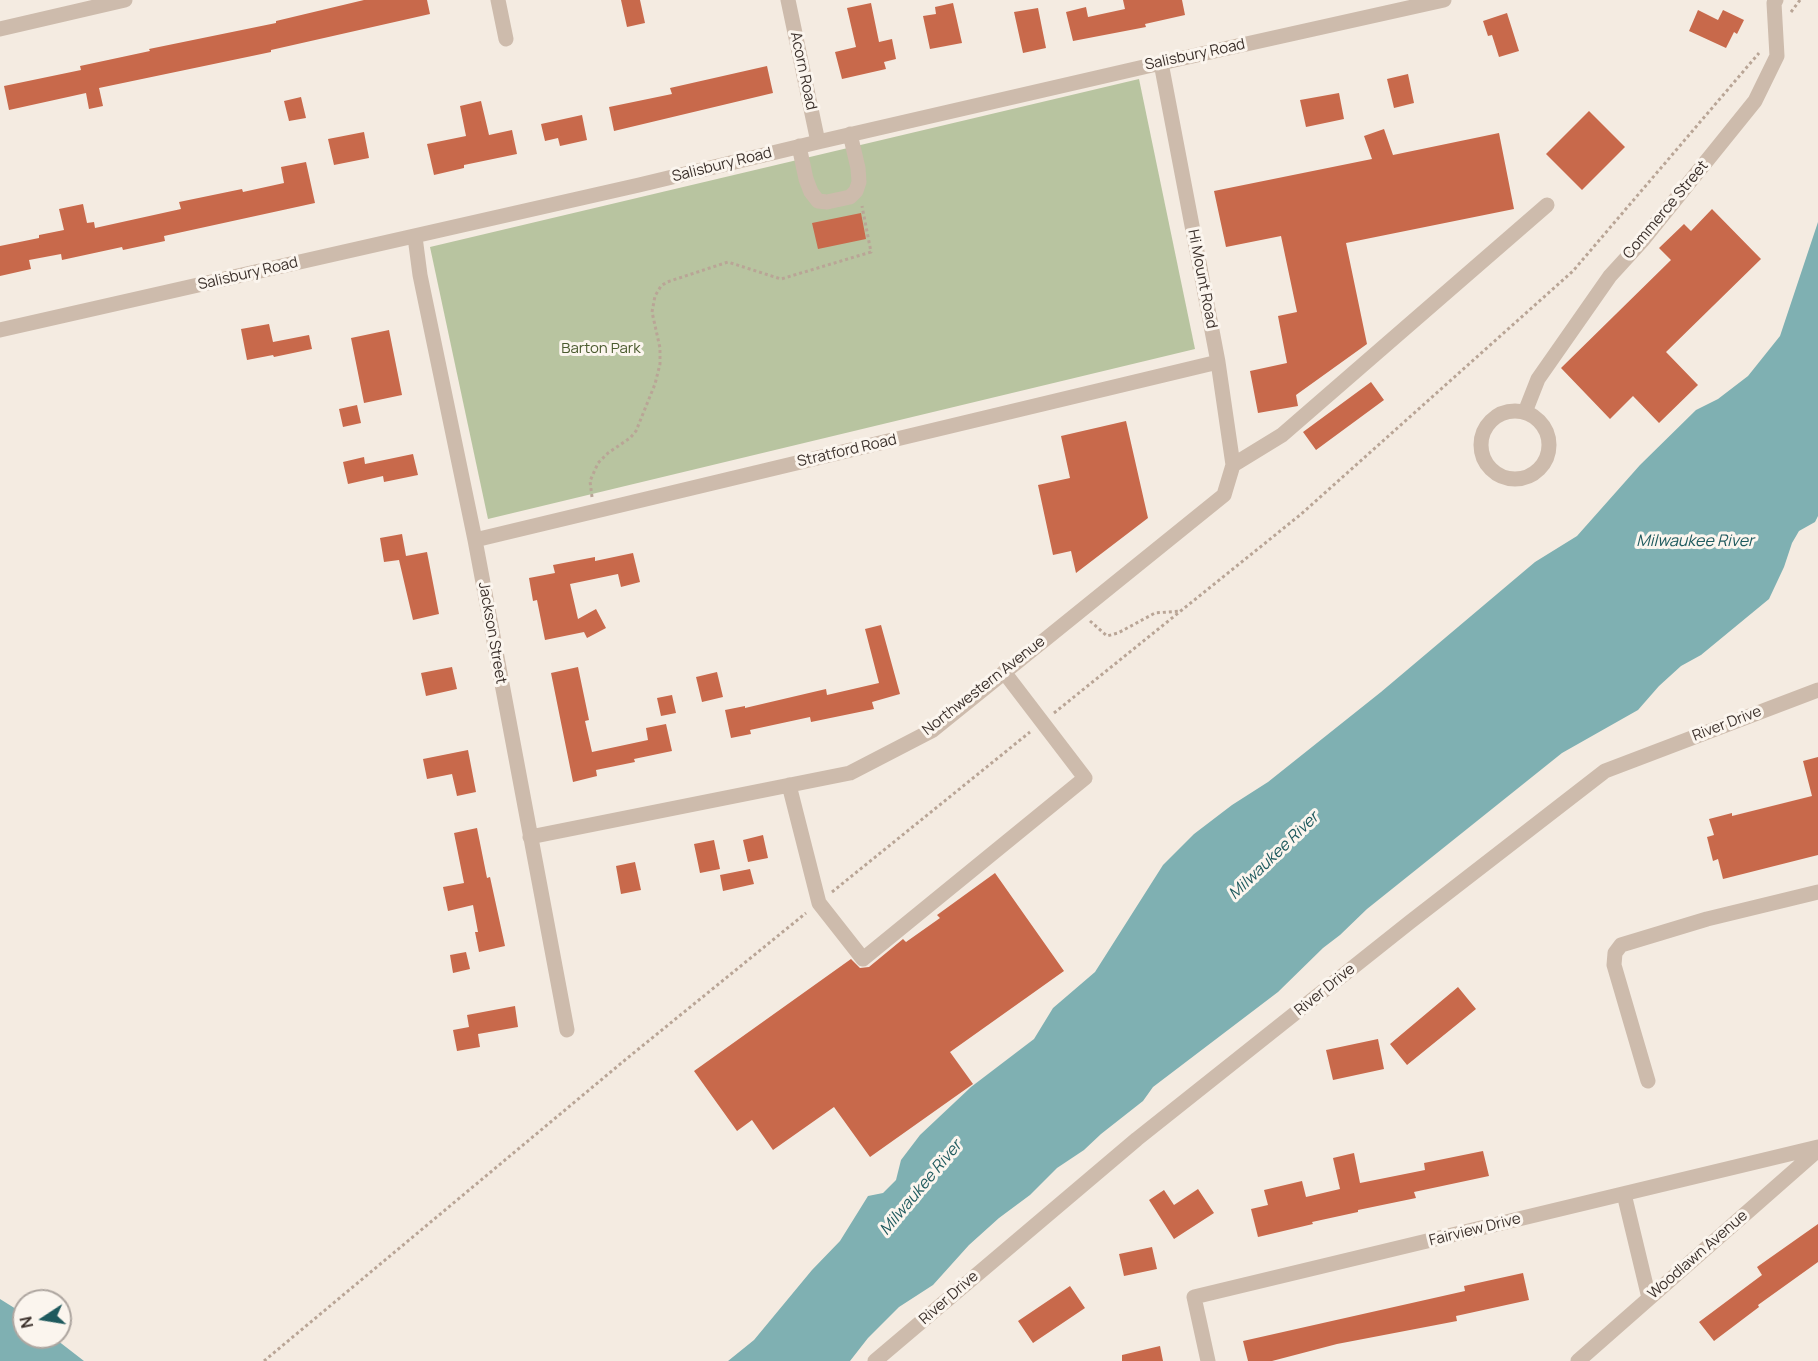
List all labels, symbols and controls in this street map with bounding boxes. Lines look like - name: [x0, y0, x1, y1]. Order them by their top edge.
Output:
- street label: Acorn Road: [786, 30, 820, 112]
- street label: Salisbury Road: [1143, 36, 1247, 74]
- street label: Salisbury Road: [670, 144, 774, 186]
- street label: Commerce Street: [1620, 157, 1712, 263]
- street label: Hi Mount Road: [1184, 228, 1220, 330]
- street label: Salisbury Road: [196, 254, 300, 294]
- park label: Barton Park: [561, 340, 641, 358]
- street label: Stratford Road: [796, 431, 898, 471]
- water label: Milwaukee River: [1636, 532, 1754, 552]
- street label: Jackson Street: [474, 580, 510, 686]
- street label: Northwestern Avenue: [919, 633, 1049, 739]
- street label: River Drive: [1690, 703, 1764, 745]
- water label: Milwaukee River: [1225, 808, 1323, 904]
- street label: River Drive: [1291, 960, 1359, 1020]
- water label: Milwaukee River: [876, 1137, 966, 1239]
- street label: Woodlawn Avenue: [1645, 1207, 1751, 1303]
- street label: Fairview Drive: [1427, 1210, 1523, 1250]
- street label: River Drive: [916, 1267, 982, 1329]
- north arrow: [12, 1289, 72, 1349]
- text: N: [14, 1314, 38, 1330]

